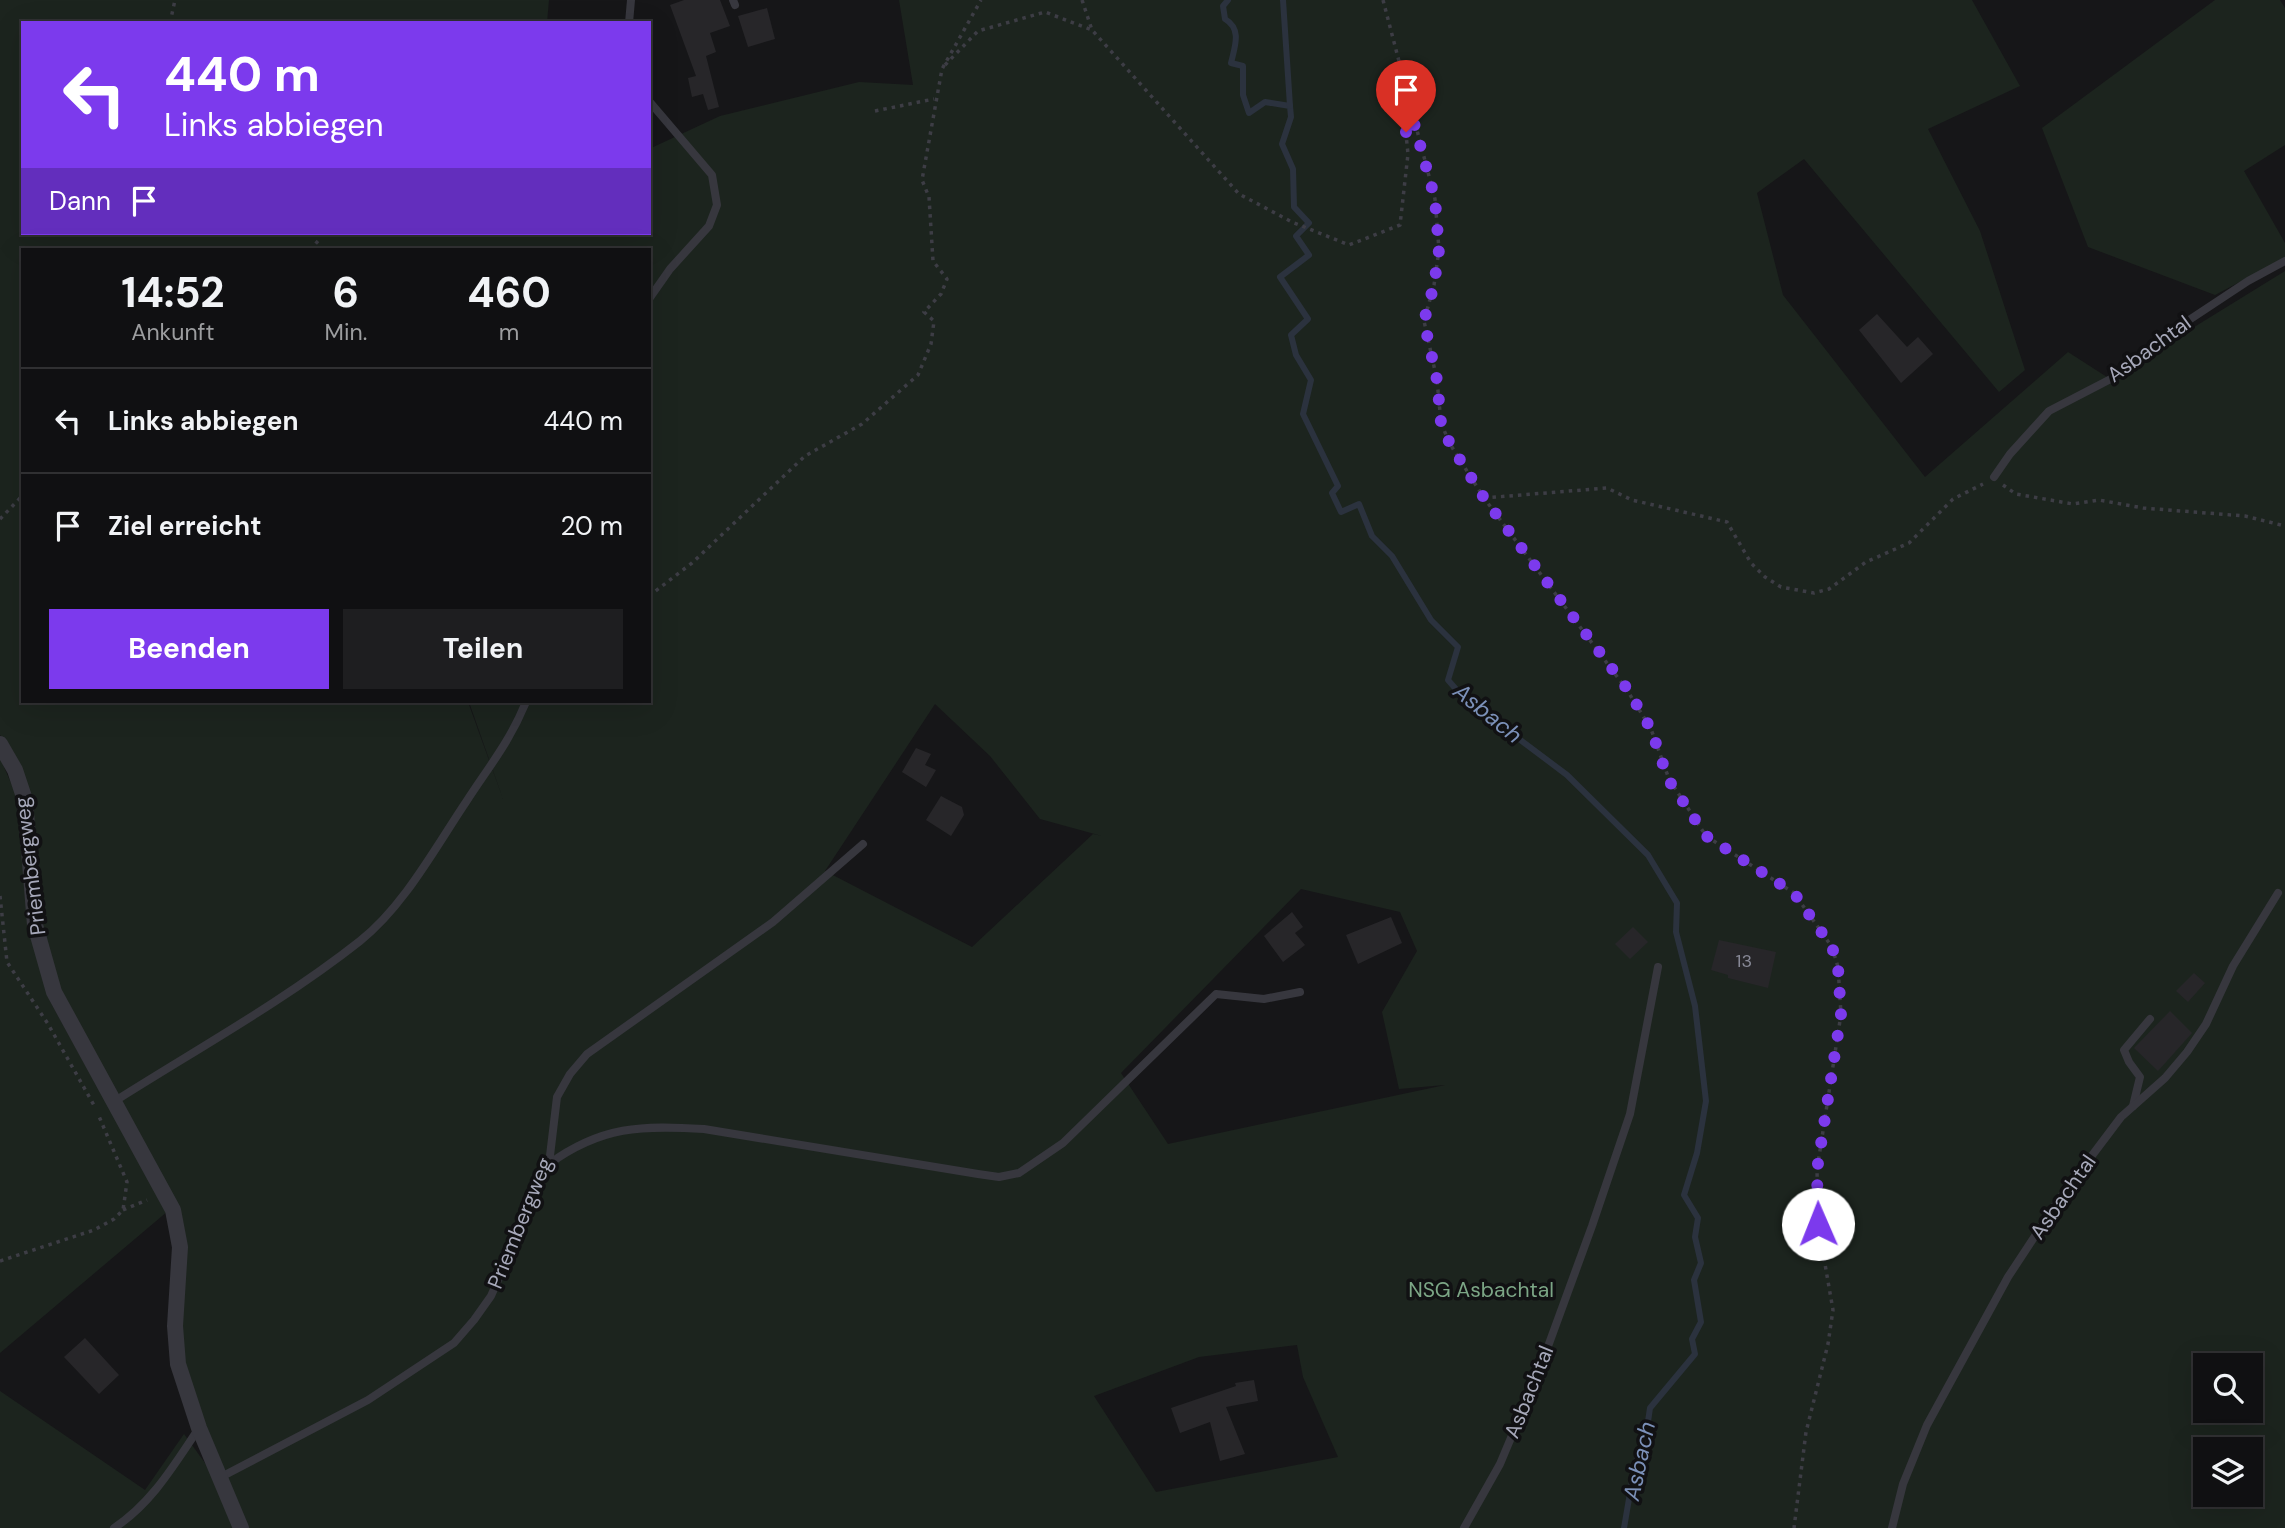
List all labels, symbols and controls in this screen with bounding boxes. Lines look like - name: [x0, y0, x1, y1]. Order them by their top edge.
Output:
- text: 440 m: [164, 42, 320, 106]
- icon: left: [49, 49, 140, 140]
- pin: [1376, 60, 1436, 132]
- icon: arrive: [1387, 71, 1425, 109]
- text: Links abbiegen: [164, 104, 384, 146]
- icon: arrive: [125, 182, 163, 220]
- text: Dann: [49, 184, 111, 218]
- text: 14:52: [121, 265, 224, 320]
- text: 6: [333, 265, 359, 320]
- text: 460: [467, 265, 551, 320]
- street label: Asbachtal: [2101, 309, 2197, 389]
- text: Ankunft: [131, 317, 214, 347]
- text: Min.: [325, 317, 367, 347]
- text: m: [499, 317, 519, 347]
- icon: left: [49, 402, 87, 440]
- text: Links abbiegen: [108, 404, 298, 438]
- text: 440 m: [544, 404, 623, 438]
- icon: arrive: [49, 507, 87, 545]
- text: Ziel erreicht: [108, 509, 261, 543]
- text: 20 m: [560, 509, 623, 543]
- button: Beenden: [49, 609, 329, 689]
- button: Teilen: [343, 609, 623, 689]
- water label: Asbach: [1447, 675, 1529, 750]
- street label: Priembergweg: [8, 795, 52, 937]
- house number: 13: [1736, 949, 1752, 973]
- street label: Asbachtal: [2024, 1149, 2102, 1245]
- street label: Priembergweg: [481, 1153, 559, 1293]
- position arrow: [1781, 1187, 1855, 1261]
- park label: NSG Asbachtal: [1408, 1276, 1554, 1304]
- street label: Asbachtal: [1498, 1342, 1560, 1442]
- map controls: [2193, 1353, 2263, 1507]
- button: search: [2193, 1353, 2263, 1423]
- water label: Asbach: [1616, 1419, 1662, 1504]
- button: layers: [2193, 1437, 2263, 1507]

